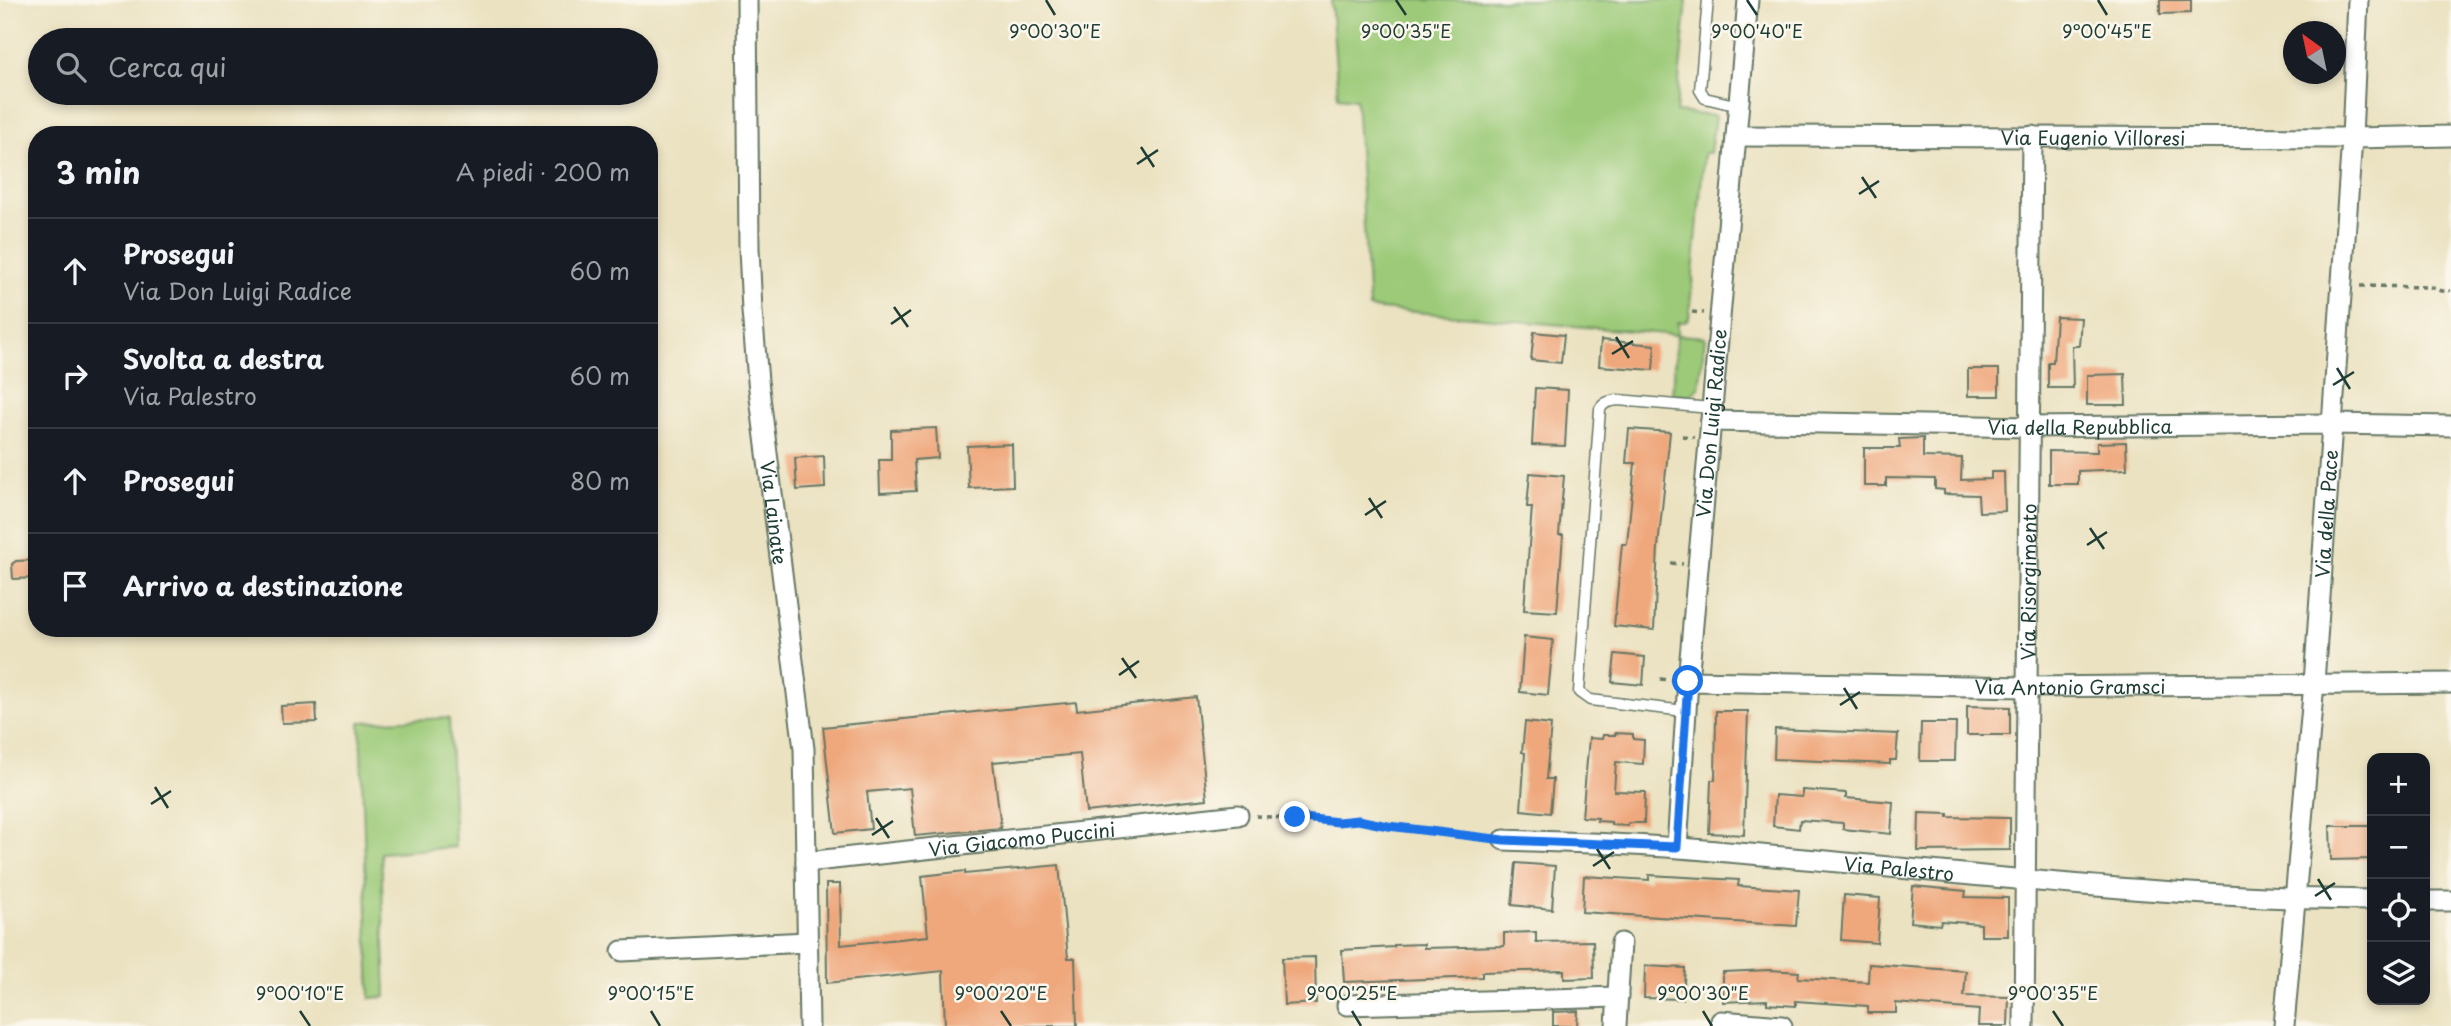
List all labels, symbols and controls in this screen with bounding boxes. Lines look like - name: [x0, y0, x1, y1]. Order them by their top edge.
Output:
- text: 9°00'30"E: [1009, 17, 1101, 44]
- text: 9°00'35"E: [1361, 17, 1451, 44]
- text: 9°00'40"E: [1711, 17, 1803, 44]
- text: 9°00'45"E: [2062, 17, 2152, 44]
- north arrow: [2283, 21, 2346, 84]
- search box: [28, 28, 658, 105]
- text: Cerca qui: [108, 47, 227, 86]
- icon: search: [52, 48, 90, 86]
- street label: Via Eugenio Villoresi: [2001, 123, 2185, 151]
- text: 3 min: [56, 149, 141, 194]
- text: A piedi · 200 m: [456, 154, 630, 189]
- text: Prosegui: [123, 234, 235, 273]
- icon: ahead: [56, 252, 94, 290]
- text: 60 m: [570, 253, 630, 288]
- text: Via Don Luigi Radice: [123, 273, 352, 308]
- street label: Via Don Luigi Radice: [1688, 328, 1733, 519]
- text: Svolta a destra: [123, 339, 324, 378]
- icon: right: [56, 357, 94, 395]
- text: 60 m: [570, 358, 630, 393]
- text: Via Palestro: [123, 378, 257, 413]
- street label: Via della Repubblica: [1987, 412, 2173, 441]
- street label: Via della Pace: [2307, 449, 2344, 579]
- street label: Via Lainate: [754, 459, 795, 566]
- text: Prosegui: [123, 461, 235, 500]
- icon: ahead: [56, 462, 94, 500]
- text: 80 m: [570, 463, 630, 498]
- street label: Via Risorgimento: [2013, 503, 2043, 661]
- text: Arrivo a destinazione: [123, 566, 403, 605]
- icon: arrive: [56, 567, 94, 605]
- route start: [1672, 665, 1703, 696]
- street label: Via Antonio Gramsci: [1974, 672, 2166, 701]
- map controls: [2367, 753, 2430, 1005]
- button: +: [2367, 753, 2430, 816]
- route end: [1279, 801, 1310, 832]
- street label: Via Giacomo Puccini: [927, 814, 1117, 863]
- button: −: [2367, 816, 2430, 879]
- street label: Via Palestro: [1842, 849, 1955, 887]
- button: locate: [2367, 879, 2430, 942]
- button: layers: [2367, 942, 2430, 1005]
- text: 9°00'10"E: [256, 979, 344, 1006]
- text: 9°00'15"E: [607, 979, 695, 1006]
- text: 9°00'20"E: [955, 979, 1047, 1006]
- text: 9°00'25"E: [1306, 979, 1398, 1006]
- text: 9°00'30"E: [1657, 979, 1749, 1006]
- text: 9°00'35"E: [2008, 979, 2098, 1006]

